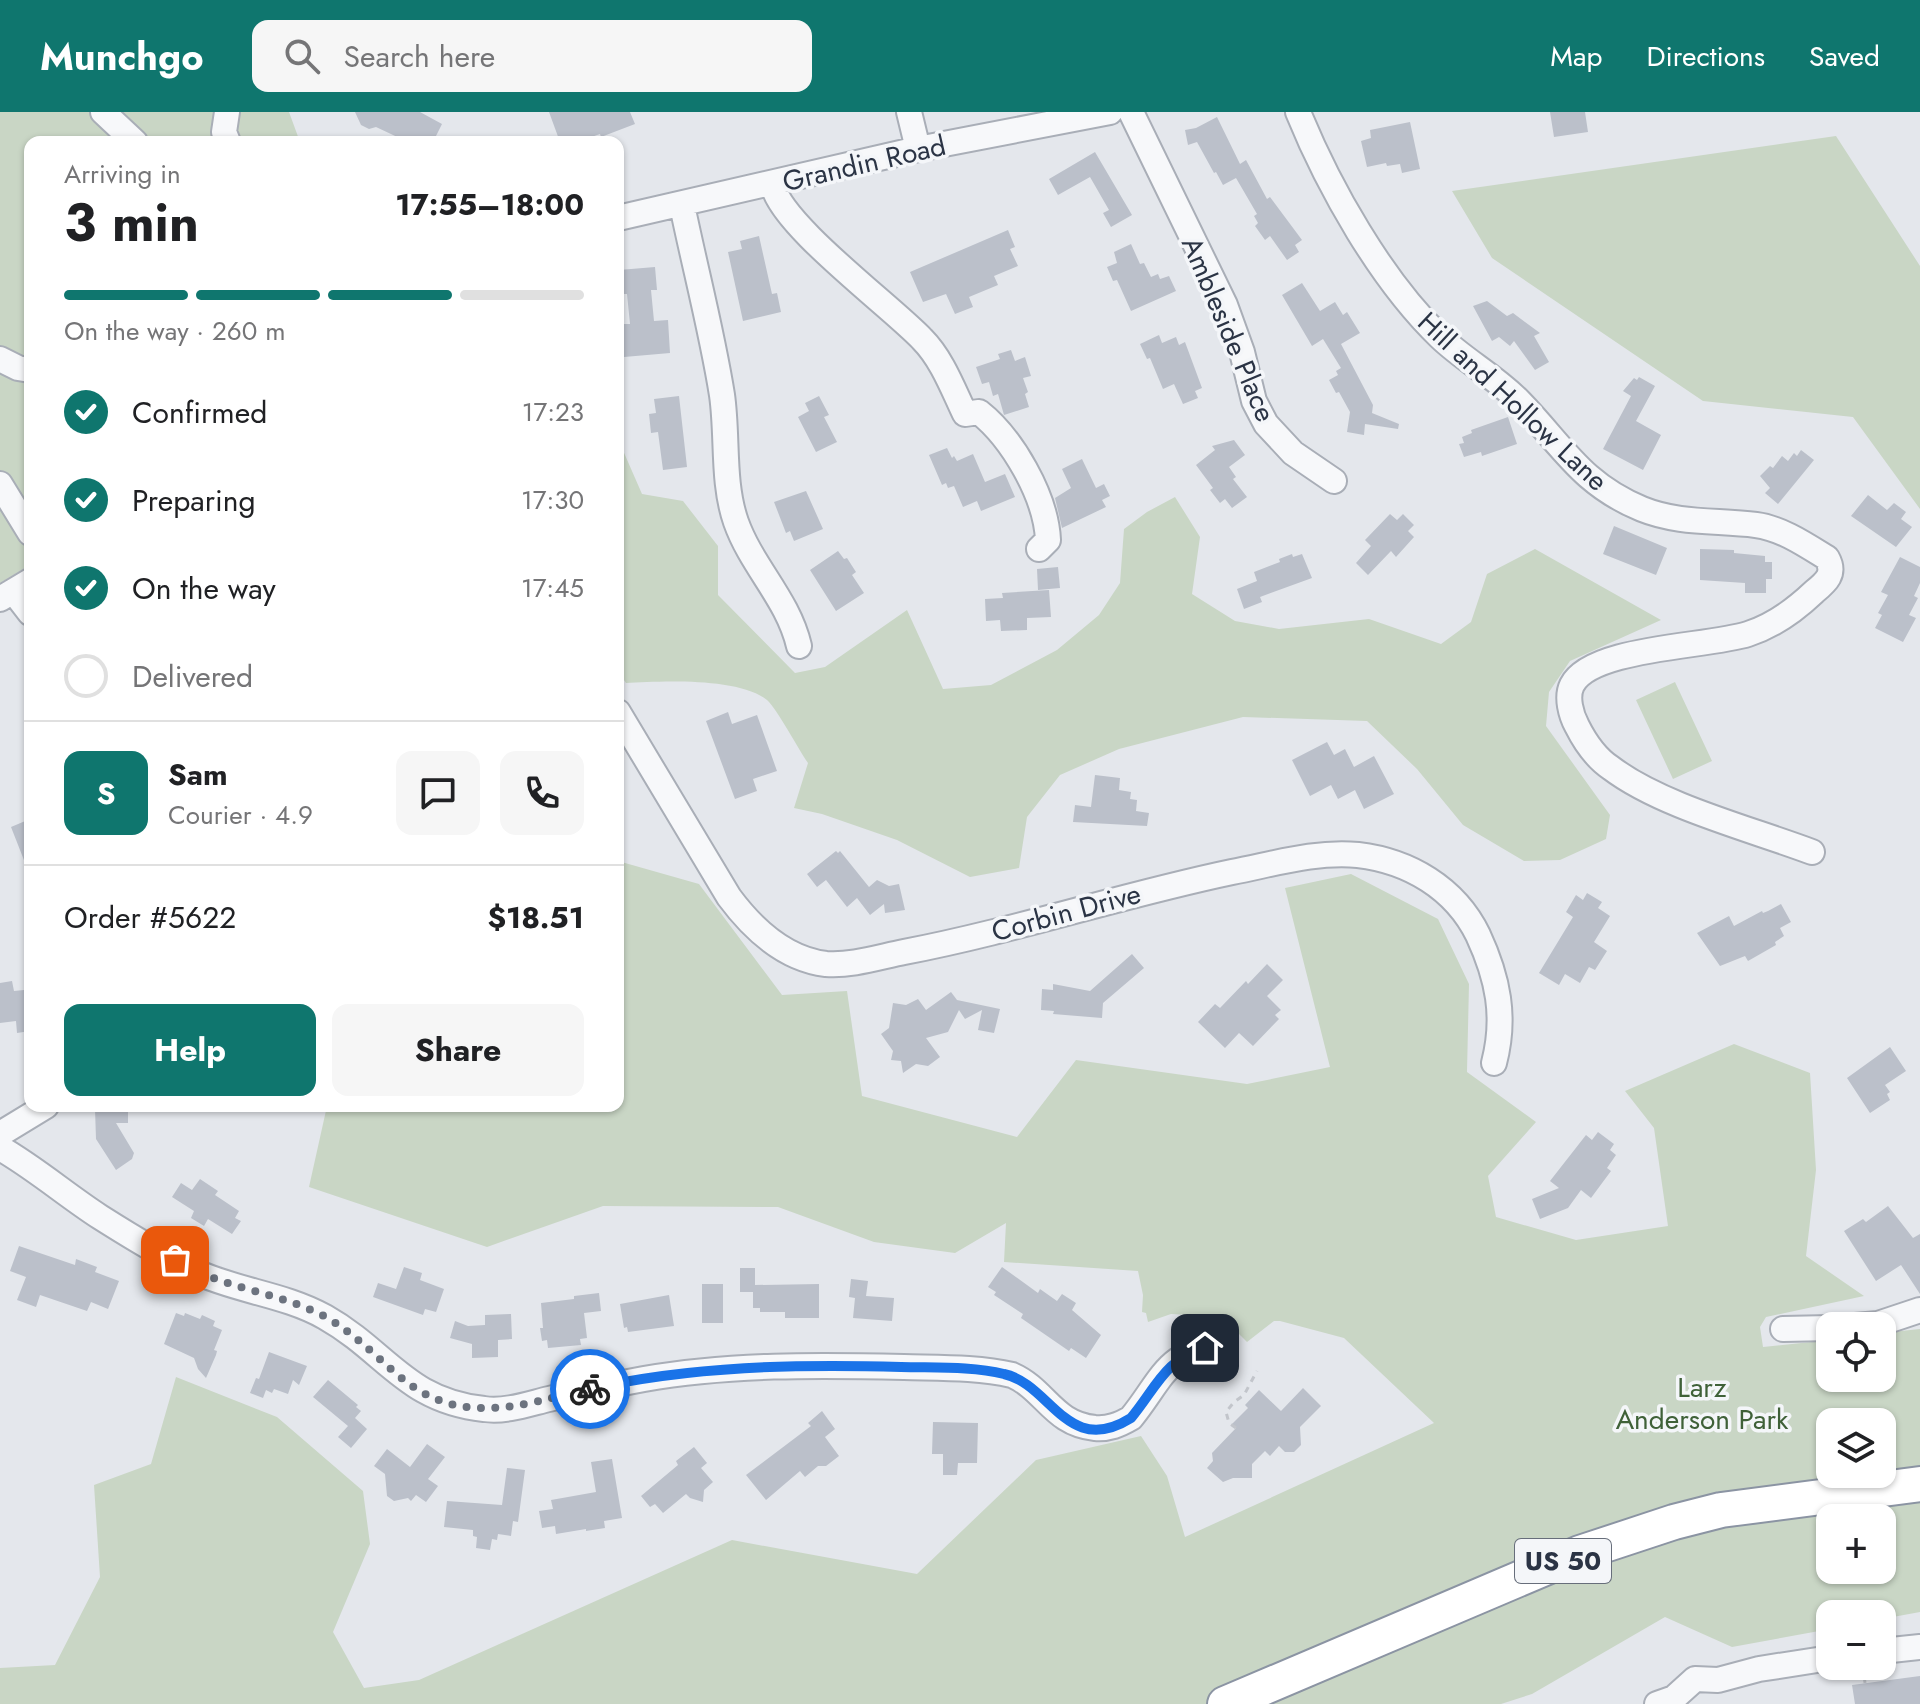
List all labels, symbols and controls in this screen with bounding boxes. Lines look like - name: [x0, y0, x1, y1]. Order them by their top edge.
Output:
- search box: [252, 20, 812, 92]
- text: Munchgo: [40, 29, 204, 84]
- icon: search: [280, 34, 324, 78]
- text: Search here: [344, 35, 495, 78]
- text: Map: [1550, 36, 1602, 77]
- text: Directions: [1646, 36, 1765, 77]
- text: Saved: [1809, 36, 1880, 77]
- street label: Grandin Road: [779, 125, 950, 202]
- text: Arriving in: [64, 155, 181, 193]
- text: 17:55–18:00: [395, 183, 584, 226]
- text: 3 min: [64, 185, 199, 261]
- street label: Ambleside Place: [1171, 230, 1286, 428]
- street label: Hill and Hollow Lane: [1408, 302, 1617, 501]
- text: On the way · 260 m: [64, 312, 285, 350]
- icon: check: [64, 390, 108, 434]
- text: Confirmed: [132, 391, 267, 434]
- text: 17:23: [522, 393, 584, 431]
- icon: check: [64, 478, 108, 522]
- text: Preparing: [132, 479, 256, 522]
- text: 17:30: [521, 481, 584, 519]
- icon: check: [64, 566, 108, 610]
- text: On the way: [132, 567, 276, 610]
- text: 17:45: [521, 569, 584, 607]
- text: Delivered: [132, 655, 253, 698]
- button: chat: [396, 751, 480, 835]
- button: phone: [500, 751, 584, 835]
- text: Sam: [168, 753, 228, 796]
- text: S: [97, 772, 115, 815]
- text: Courier · 4.9: [168, 796, 313, 834]
- street label: Corbin Drive: [987, 873, 1145, 952]
- text: Order #5622: [64, 896, 236, 939]
- text: $18.51: [487, 896, 584, 939]
- button: Help: [64, 1004, 316, 1096]
- button: Share: [332, 1004, 584, 1096]
- pin: [141, 1226, 209, 1294]
- icon: bag: [153, 1238, 197, 1282]
- map controls: [1816, 1312, 1896, 1680]
- button: locate: [1816, 1312, 1896, 1392]
- pin: [1171, 1314, 1239, 1382]
- icon: home: [1183, 1326, 1227, 1370]
- courier: [550, 1349, 630, 1429]
- icon: bike: [568, 1367, 612, 1411]
- park label: Larz Anderson Park: [1616, 1367, 1789, 1440]
- button: layers: [1816, 1408, 1896, 1488]
- button: +: [1816, 1504, 1896, 1584]
- road number: US 50: [1515, 1539, 1611, 1583]
- button: −: [1816, 1600, 1896, 1680]

